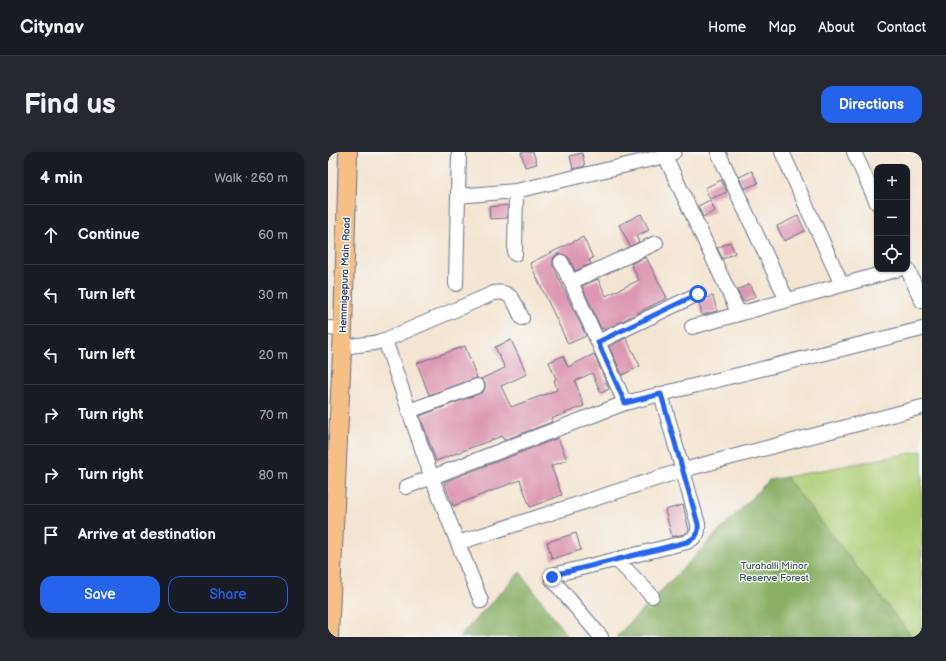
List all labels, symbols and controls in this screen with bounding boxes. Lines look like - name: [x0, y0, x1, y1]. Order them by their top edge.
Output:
- text: Citynav: [20, 16, 84, 39]
- text: Home: [708, 19, 746, 36]
- text: Map: [768, 19, 796, 36]
- text: About: [818, 19, 855, 36]
- text: Contact: [877, 19, 926, 36]
- button: Directions: [821, 86, 922, 123]
- text: Find us: [24, 88, 116, 121]
- map controls: [874, 164, 910, 272]
- button: +: [874, 164, 910, 200]
- text: 4 min: [40, 168, 83, 188]
- text: Walk · 260 m: [214, 170, 288, 186]
- button: −: [874, 200, 910, 236]
- street label: Hemmigepura Main Road: [337, 217, 353, 333]
- icon: ahead: [40, 224, 62, 246]
- text: Continue: [78, 225, 140, 244]
- text: 60 m: [258, 227, 288, 243]
- button: locate: [874, 236, 910, 272]
- icon: left: [40, 284, 62, 306]
- text: Turn left: [78, 285, 135, 304]
- route start: [689, 285, 707, 303]
- text: 30 m: [258, 287, 288, 303]
- icon: left: [40, 344, 62, 366]
- text: Turn left: [78, 345, 135, 364]
- text: 20 m: [258, 347, 288, 363]
- icon: right: [40, 404, 62, 426]
- text: Turn right: [78, 405, 143, 424]
- text: 70 m: [260, 407, 288, 423]
- icon: right: [40, 464, 62, 486]
- text: Turn right: [78, 465, 143, 484]
- text: 80 m: [259, 467, 288, 483]
- icon: arrive: [40, 524, 62, 546]
- text: Arrive at destination: [78, 525, 216, 544]
- park label: Turahalli Minor Reserve Forest: [739, 560, 809, 584]
- route end: [543, 568, 561, 586]
- button: Save: [40, 576, 160, 613]
- button: Share: [168, 576, 288, 613]

